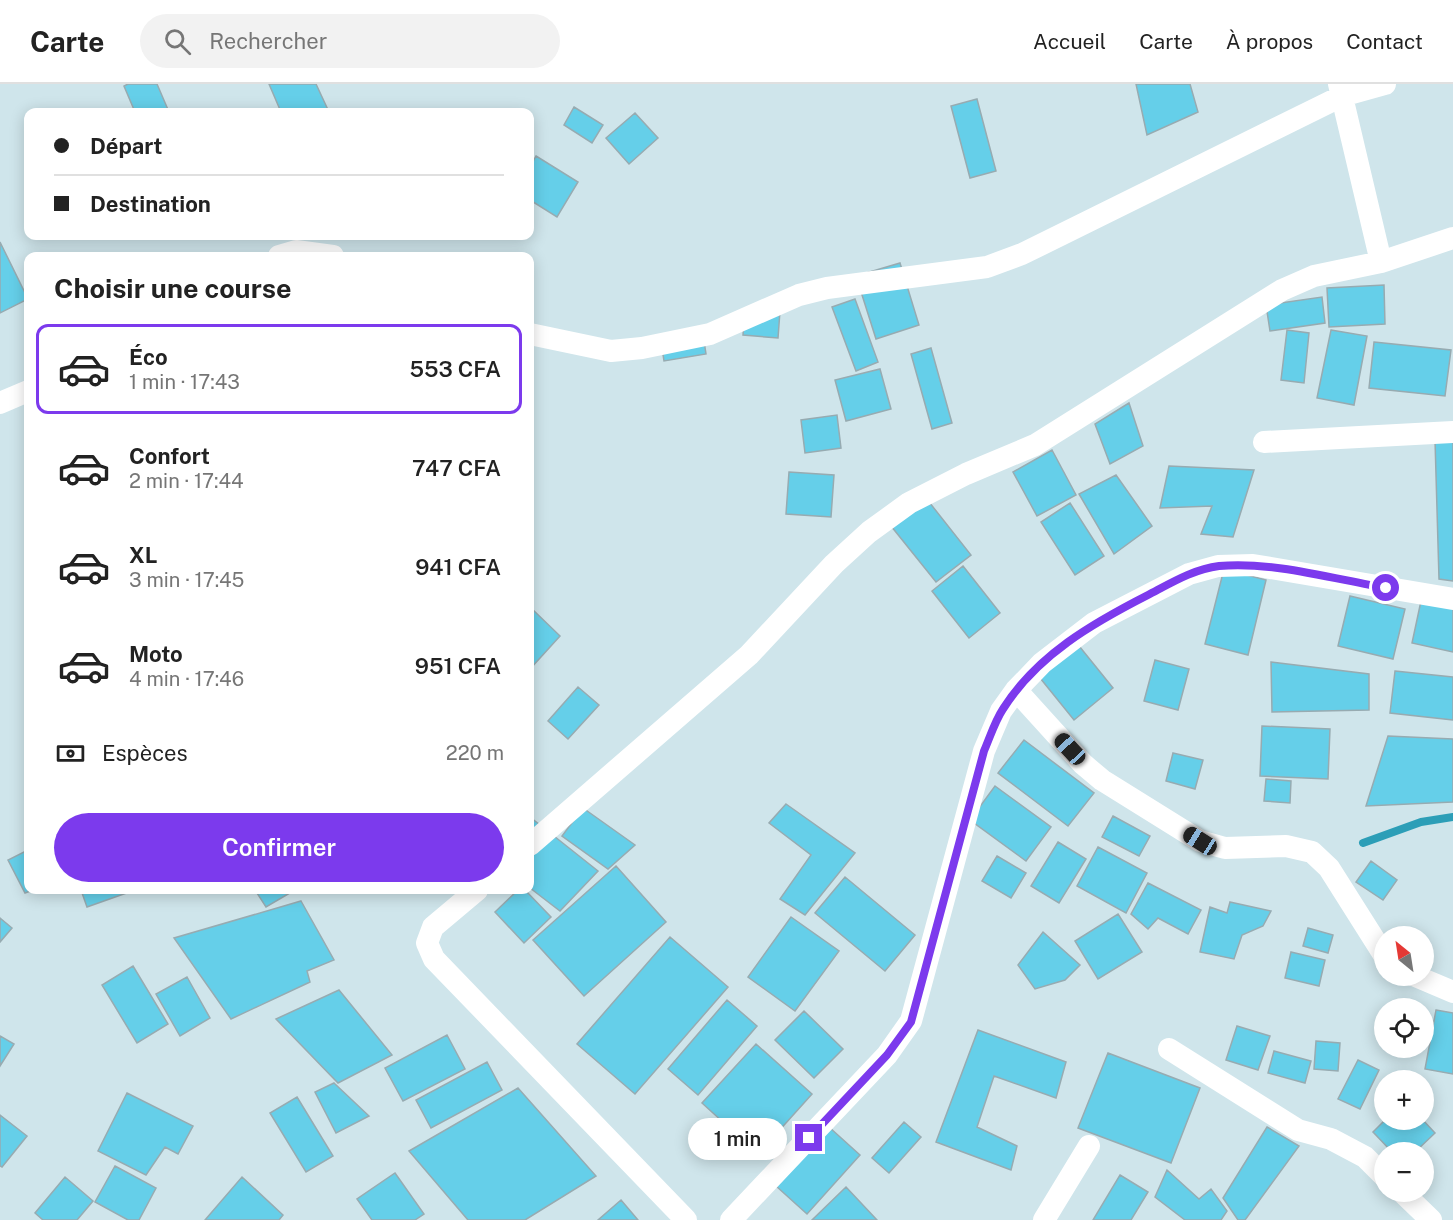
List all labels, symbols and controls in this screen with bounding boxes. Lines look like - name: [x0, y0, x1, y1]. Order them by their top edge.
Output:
- search box: [140, 14, 560, 68]
- text: Carte: [30, 25, 104, 58]
- icon: search: [161, 25, 194, 58]
- text: Rechercher: [209, 28, 327, 54]
- text: Accueil: [1033, 29, 1106, 54]
- text: Carte: [1139, 29, 1193, 54]
- text: À propos: [1226, 29, 1313, 54]
- text: Contact: [1346, 29, 1423, 54]
- text: Départ: [90, 133, 162, 159]
- text: Destination: [90, 191, 211, 217]
- text: Choisir une course: [54, 272, 292, 304]
- icon: car: [57, 342, 111, 396]
- text: Éco: [129, 344, 168, 370]
- text: 553 CFA: [409, 356, 501, 382]
- text: 1 min · 17:43: [129, 370, 240, 394]
- icon: car: [57, 441, 111, 495]
- text: Confort: [129, 443, 210, 469]
- text: 747 CFA: [412, 455, 501, 481]
- text: 2 min · 17:44: [129, 469, 244, 493]
- icon: car: [57, 540, 111, 594]
- text: XL: [129, 542, 157, 568]
- text: 941 CFA: [415, 554, 501, 580]
- text: 3 min · 17:45: [129, 568, 244, 592]
- route start: [1372, 574, 1399, 601]
- icon: car: [57, 639, 111, 693]
- text: Moto: [129, 641, 183, 667]
- text: 951 CFA: [415, 653, 501, 679]
- text: 4 min · 17:46: [129, 667, 244, 691]
- car: [1051, 730, 1089, 768]
- icon: cash: [54, 737, 87, 770]
- text: Espèces: [102, 740, 188, 766]
- text: 220 m: [446, 741, 504, 765]
- button: Confirmer: [54, 813, 504, 882]
- car: [1180, 824, 1220, 858]
- north arrow: [1374, 926, 1434, 986]
- map controls: [1374, 926, 1434, 1202]
- button: locate: [1374, 998, 1434, 1058]
- button: +: [1374, 1070, 1434, 1130]
- callout: 1 min: [689, 1117, 788, 1159]
- route end: [795, 1124, 822, 1151]
- text: 1 min: [714, 1127, 761, 1151]
- button: −: [1374, 1142, 1434, 1202]

